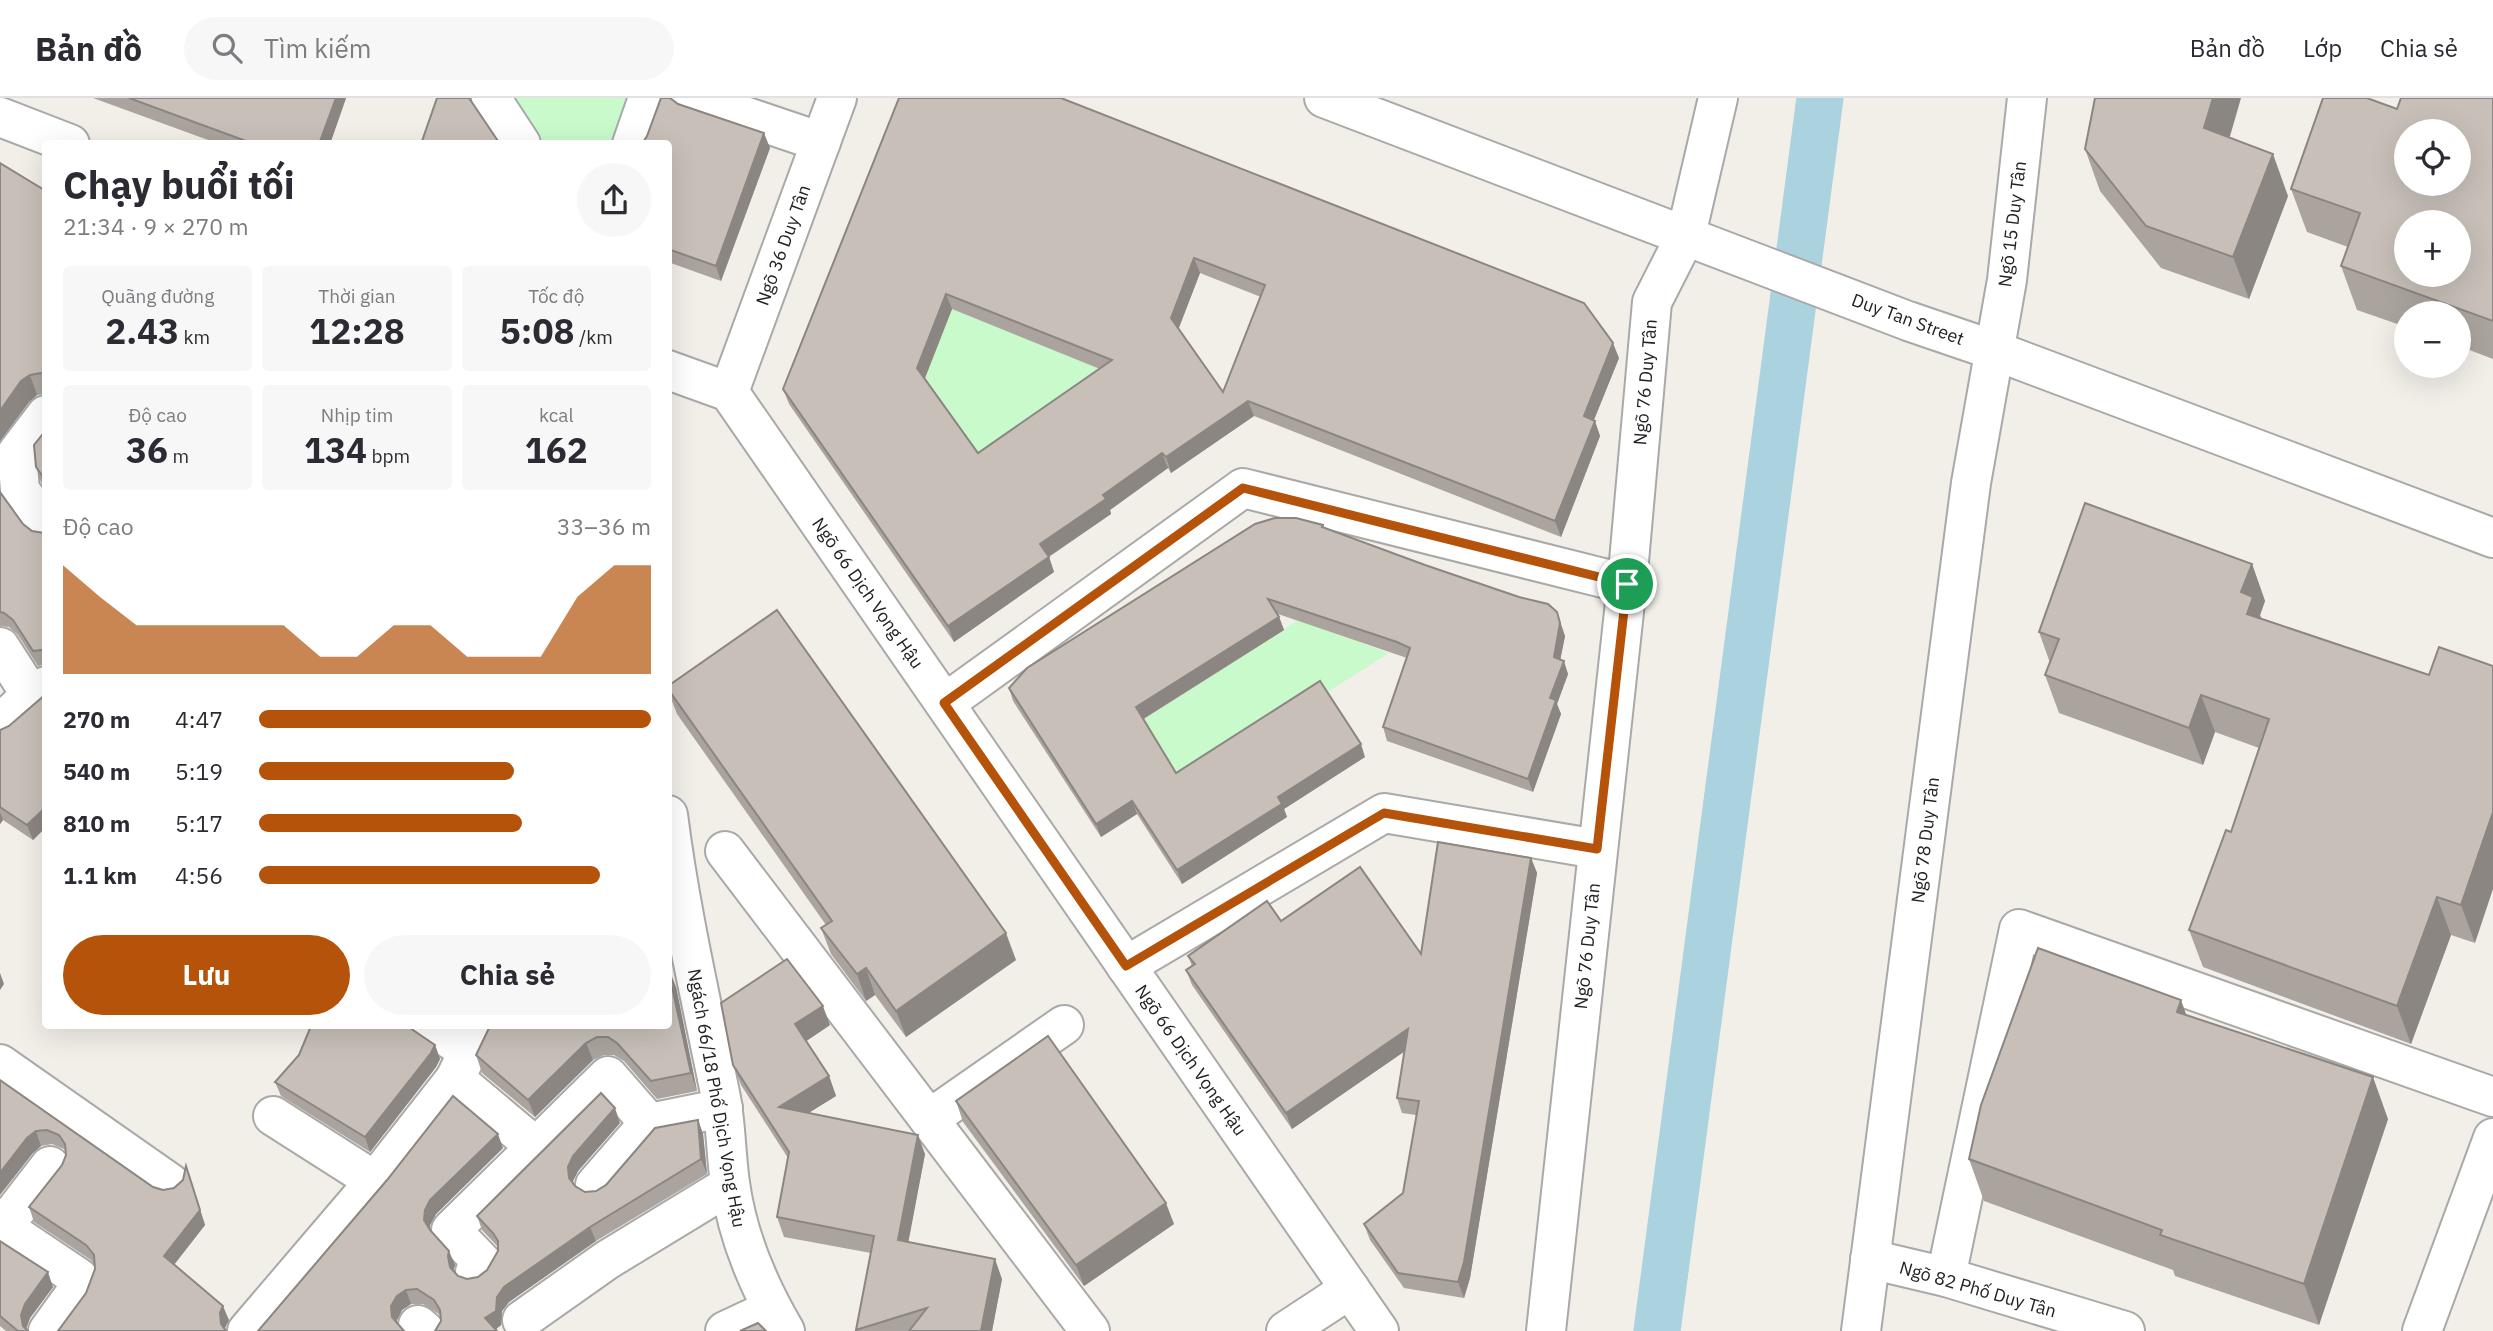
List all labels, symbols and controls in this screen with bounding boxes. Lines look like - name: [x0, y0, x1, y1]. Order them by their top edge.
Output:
- search box: [184, 17, 674, 80]
- text: Bản đồ: [35, 27, 142, 70]
- icon: search: [208, 29, 246, 67]
- text: Tìm kiếm: [264, 31, 371, 65]
- text: Bản đồ: [2190, 32, 2265, 64]
- text: Lớp: [2303, 32, 2342, 64]
- text: Chia sẻ: [2380, 32, 2458, 64]
- map controls: [2394, 119, 2471, 378]
- button: locate: [2394, 119, 2471, 196]
- text: Chạy buổi tối: [63, 160, 295, 209]
- street label: Ngõ 15 Duy Tân: [1993, 160, 2031, 288]
- button: share: [577, 163, 651, 237]
- street label: Ngõ 36 Duy Tân: [751, 182, 815, 308]
- button: +: [2394, 210, 2471, 287]
- text: 21:34 · 9 × 270 m: [63, 211, 249, 241]
- text: Quãng đường: [101, 284, 214, 308]
- text: Thời gian: [318, 284, 396, 308]
- text: Tốc độ: [528, 284, 584, 308]
- street label: Duy Tan Street: [1849, 288, 1967, 350]
- button: −: [2394, 301, 2471, 378]
- text: 2.43: [105, 308, 179, 354]
- text: 12:28: [309, 308, 405, 354]
- text: 5:08: [500, 308, 574, 354]
- street label: Ngõ 76 Duy Tân: [1628, 318, 1662, 446]
- text: km: [179, 325, 210, 349]
- text: /km: [574, 325, 613, 349]
- text: Độ cao: [129, 403, 187, 427]
- text: Nhịp tim: [321, 403, 393, 427]
- text: kcal: [539, 403, 574, 427]
- text: 36: [126, 427, 168, 473]
- text: 134: [304, 427, 367, 473]
- text: 162: [525, 427, 588, 473]
- text: m: [168, 444, 189, 468]
- text: bpm: [367, 444, 410, 468]
- text: Độ cao: [63, 511, 134, 541]
- text: 33–36 m: [557, 511, 651, 541]
- street label: Ngõ 66 Dịch Vọng Hậu: [807, 513, 929, 673]
- pin: [1597, 554, 1657, 614]
- icon: arrive: [1608, 565, 1646, 603]
- text: 270 m: [63, 704, 130, 734]
- text: 4:47: [175, 704, 223, 734]
- text: 540 m: [63, 756, 130, 786]
- text: 5:19: [175, 756, 223, 786]
- street label: Ngõ 78 Duy Tân: [1906, 776, 1944, 904]
- text: 810 m: [63, 808, 130, 838]
- text: 5:17: [175, 808, 223, 838]
- text: 1.1 km: [63, 860, 137, 890]
- text: 4:56: [175, 860, 223, 890]
- street label: Ngõ 76 Duy Tân: [1569, 882, 1605, 1010]
- button: Lưu: [63, 935, 350, 1015]
- button: Chia sẻ: [364, 935, 651, 1015]
- street label: Ngách 66/18 Phố Dịch Vọng Hậu: [683, 967, 751, 1229]
- street label: Ngõ 66 Dịch Vọng Hậu: [1130, 980, 1252, 1140]
- street label: Ngõ 82 Phố Duy Tân: [1897, 1256, 2059, 1322]

